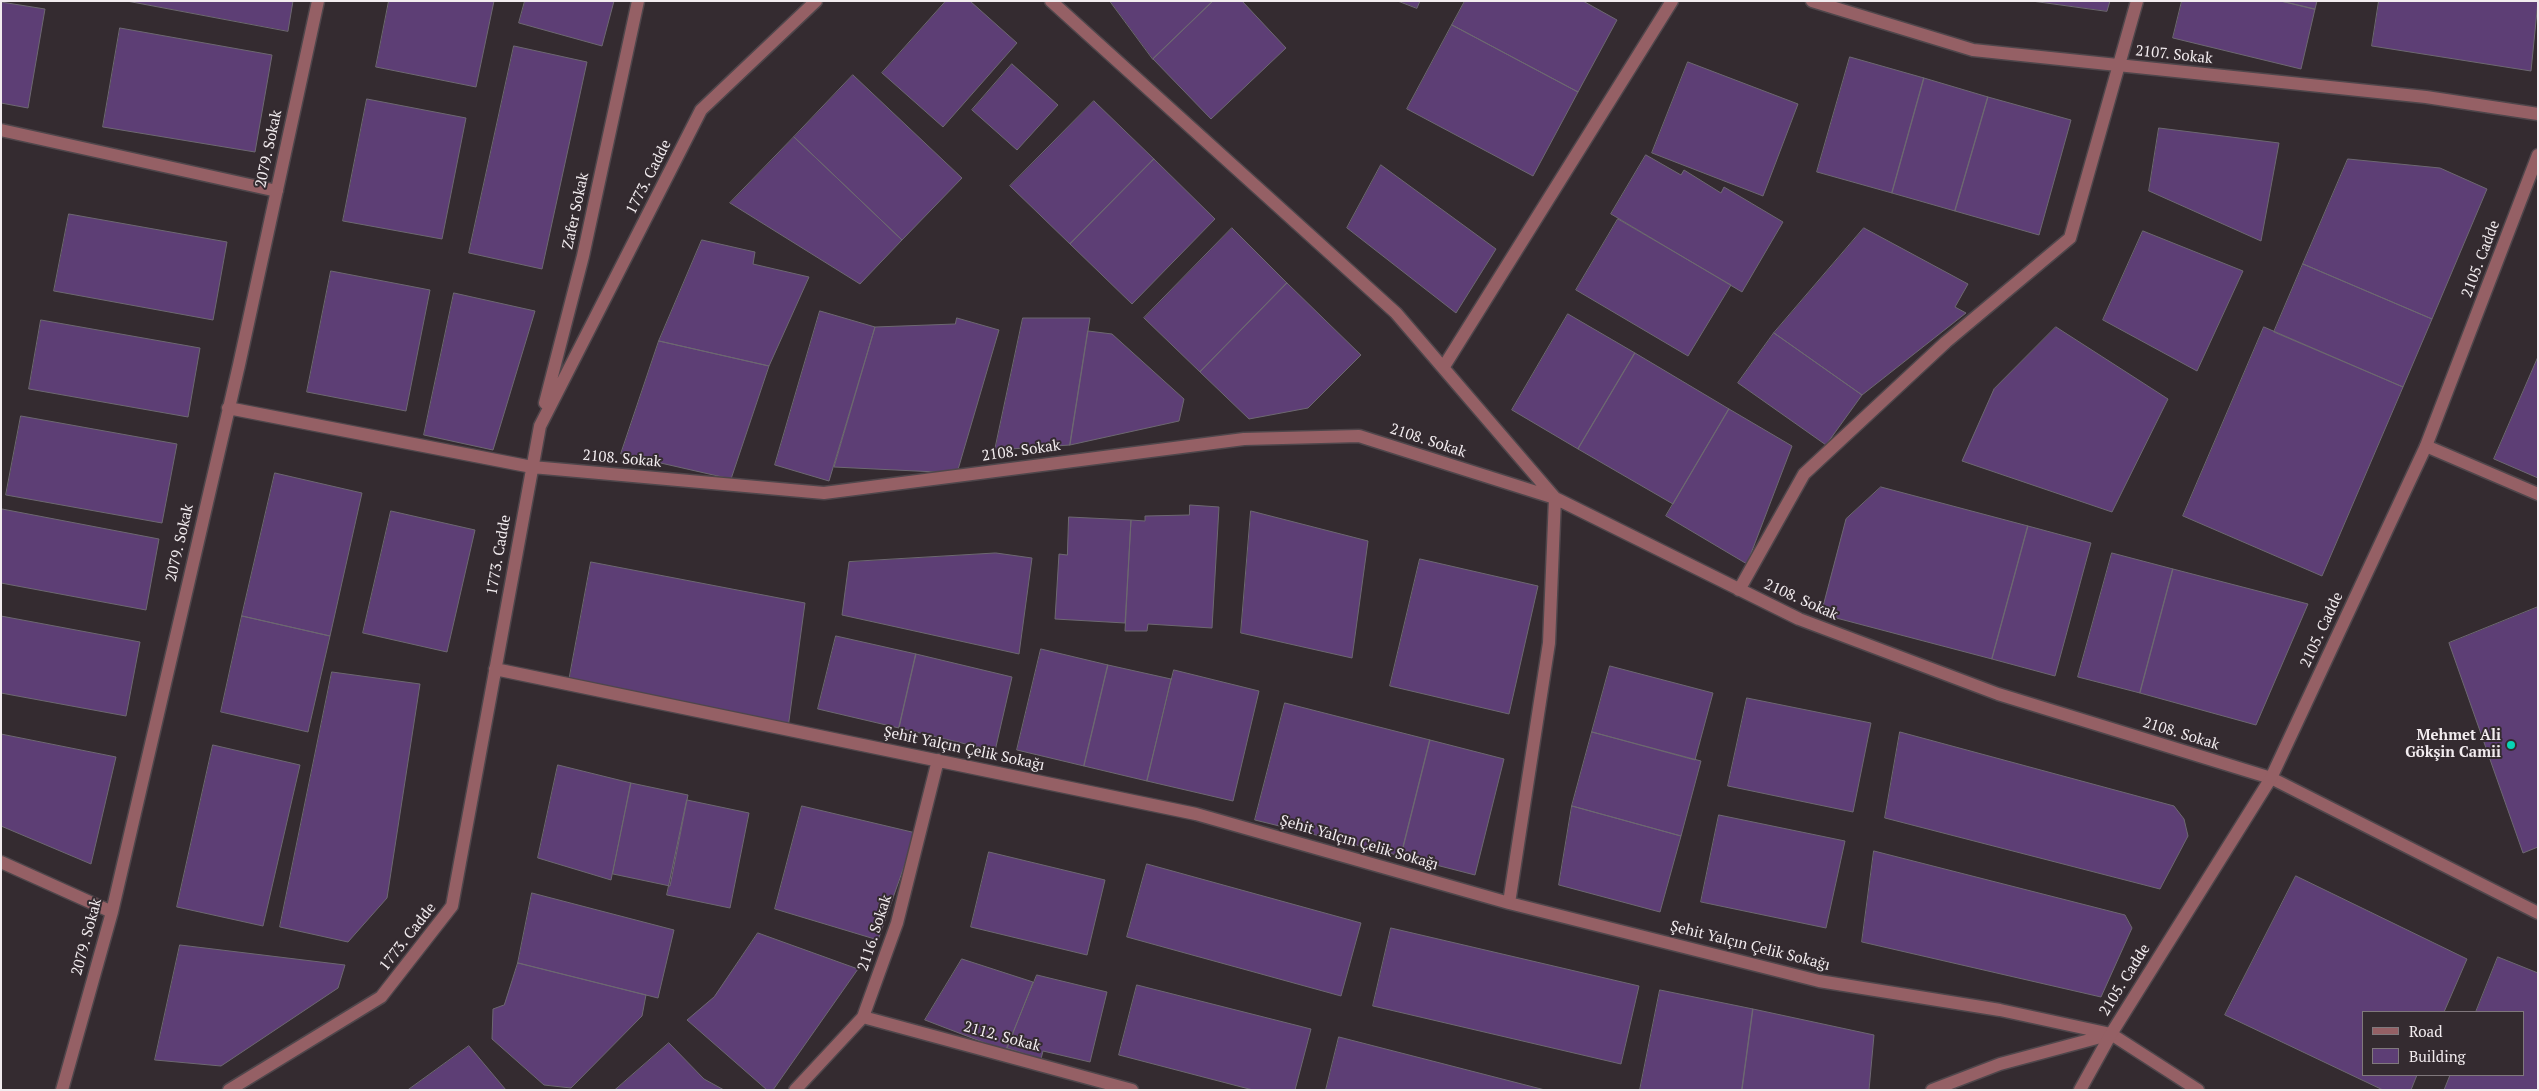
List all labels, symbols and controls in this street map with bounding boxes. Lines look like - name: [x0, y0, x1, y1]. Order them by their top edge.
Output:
- street label: 2107. Sokak: [2134, 42, 2214, 68]
- street label: 2079. Sokak: [252, 108, 286, 190]
- street label: 1773. Cadde: [623, 137, 675, 217]
- street label: Zafer Sokak: [559, 171, 593, 251]
- street label: 2105. Cadde: [2458, 218, 2504, 300]
- street label: 2108. Sokak: [1388, 420, 1468, 462]
- street label: 2108. Sokak: [981, 437, 1061, 465]
- street label: 2108. Sokak: [582, 447, 662, 471]
- street label: 2079. Sokak: [162, 502, 198, 584]
- street label: 1773. Cadde: [483, 513, 515, 597]
- street label: 2108. Sokak: [1761, 576, 1841, 624]
- street label: 2105. Cadde: [2297, 589, 2347, 671]
- street label: 2108. Sokak: [2140, 714, 2222, 754]
- street label: Şehit Yalçın Çelik Sokağı: [882, 723, 1046, 775]
- place label: Mehmet Ali Gökşin Camii: [2405, 727, 2501, 762]
- marker: Mehmet Ali Gökşin Camii: [2505, 739, 2517, 751]
- street label: Şehit Yalçın Çelik Sokağı: [1278, 812, 1440, 874]
- street label: 2116. Sokak: [854, 893, 896, 973]
- street label: 2079. Sokak: [68, 896, 106, 978]
- street label: 1773. Cadde: [376, 899, 440, 975]
- street label: Şehit Yalçın Çelik Sokağı: [1668, 917, 1832, 975]
- street label: 2105. Cadde: [2096, 941, 2154, 1019]
- legend: [2362, 1011, 2524, 1076]
- street label: 2112. Sokak: [961, 1018, 1043, 1056]
- text: Road: [2409, 1021, 2442, 1041]
- text: Building: [2409, 1046, 2466, 1066]

